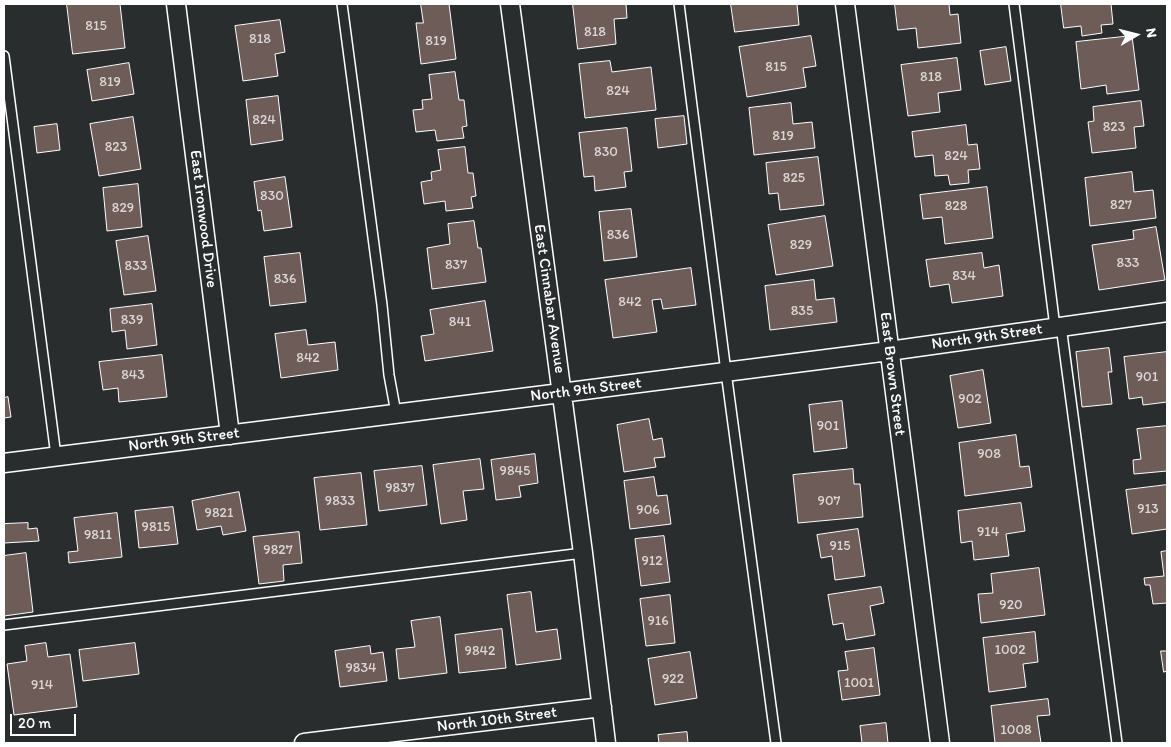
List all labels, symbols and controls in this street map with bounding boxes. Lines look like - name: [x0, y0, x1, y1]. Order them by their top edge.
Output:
- north arrow: [1111, 10, 1161, 60]
- house number: 815: [85, 18, 107, 34]
- house number: 818: [584, 24, 606, 40]
- text: N: [1142, 27, 1160, 39]
- house number: 818: [249, 31, 271, 47]
- house number: 819: [425, 33, 447, 49]
- house number: 815: [765, 59, 787, 75]
- house number: 818: [920, 69, 942, 85]
- house number: 819: [99, 74, 121, 90]
- house number: 824: [606, 83, 630, 99]
- house number: 824: [252, 112, 276, 128]
- house number: 823: [1103, 119, 1125, 135]
- house number: 819: [772, 128, 794, 144]
- house number: 823: [105, 139, 127, 155]
- house number: 830: [594, 144, 618, 160]
- house number: 824: [944, 148, 968, 164]
- street label: East Ironwood Drive: [185, 149, 221, 289]
- house number: 825: [783, 170, 805, 186]
- house number: 830: [260, 188, 284, 204]
- house number: 827: [1110, 197, 1132, 213]
- house number: 828: [945, 198, 967, 214]
- house number: 829: [112, 200, 134, 216]
- street label: East Cinnabar Avenue: [529, 223, 569, 375]
- house number: 836: [607, 227, 629, 243]
- house number: 829: [790, 237, 812, 253]
- house number: 833: [1117, 255, 1139, 271]
- house number: 837: [445, 257, 467, 273]
- house number: 833: [125, 258, 147, 274]
- house number: 834: [952, 268, 976, 284]
- house number: 836: [274, 271, 296, 287]
- house number: 842: [618, 294, 642, 310]
- house number: 835: [791, 303, 813, 319]
- street label: East Brown Street: [875, 311, 909, 437]
- house number: 839: [121, 312, 143, 328]
- house number: 841: [449, 314, 471, 330]
- street label: North 9th Street: [930, 320, 1044, 354]
- house number: 842: [296, 350, 320, 366]
- house number: 843: [121, 367, 145, 383]
- house number: 901: [1136, 369, 1158, 385]
- street label: North 9th Street: [529, 374, 643, 406]
- house number: 902: [958, 391, 982, 407]
- house number: 901: [817, 418, 839, 434]
- street label: North 9th Street: [127, 424, 241, 456]
- house number: 908: [977, 446, 1001, 462]
- house number: 9845: [500, 463, 530, 479]
- house number: 9837: [385, 480, 415, 496]
- house number: 9833: [325, 493, 355, 509]
- house number: 907: [818, 493, 840, 509]
- house number: 913: [1137, 501, 1159, 517]
- house number: 906: [636, 502, 660, 518]
- house number: 9821: [205, 505, 233, 521]
- house number: 9815: [142, 519, 170, 535]
- house number: 914: [977, 524, 999, 540]
- house number: 9811: [84, 527, 112, 543]
- house number: 915: [829, 538, 851, 554]
- house number: 9827: [263, 542, 293, 558]
- house number: 912: [641, 553, 663, 569]
- house number: 920: [999, 597, 1023, 613]
- house number: 916: [647, 613, 669, 629]
- house number: 1002: [994, 642, 1026, 658]
- house number: 9842: [465, 643, 495, 659]
- house number: 9834: [345, 660, 377, 676]
- house number: 922: [662, 671, 684, 687]
- house number: 1001: [844, 675, 874, 691]
- house number: 914: [31, 677, 53, 693]
- street label: North 10th Street: [436, 703, 558, 737]
- scale bar: [12, 704, 79, 736]
- text: 20 m: [18, 714, 51, 732]
- house number: 1008: [1000, 722, 1032, 738]

